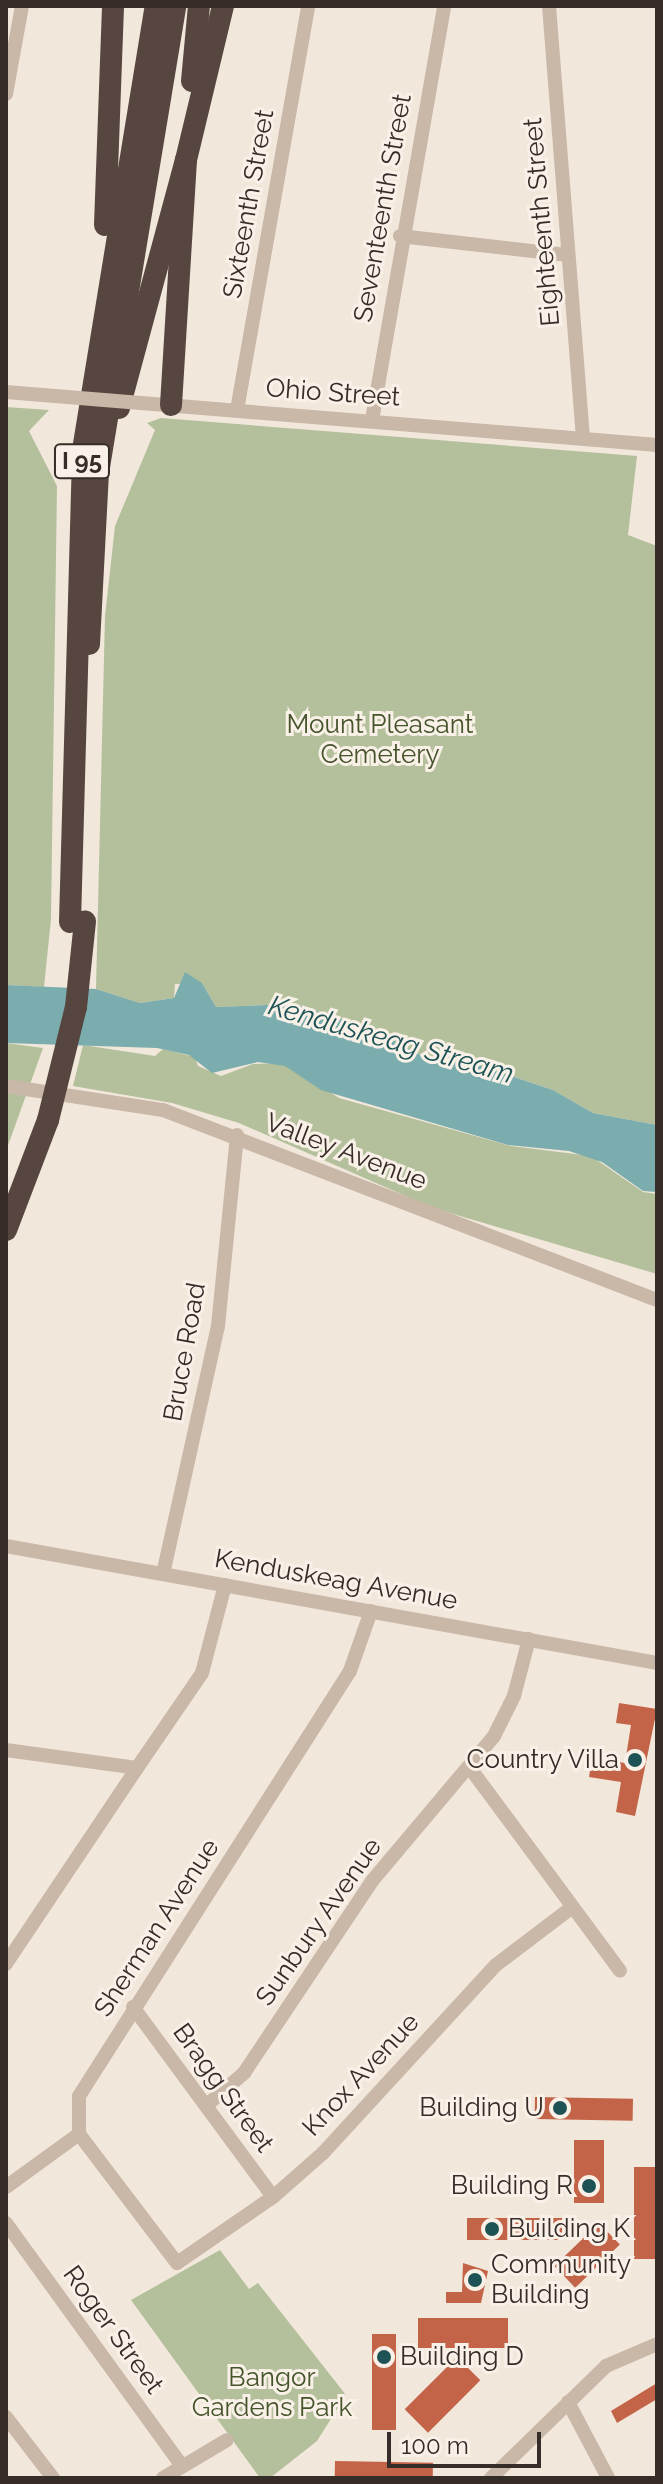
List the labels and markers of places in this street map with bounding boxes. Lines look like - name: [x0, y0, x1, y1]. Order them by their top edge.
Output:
- place label: Country Villa: [465, 1744, 619, 1776]
- marker: Country Villa: [626, 1751, 644, 1769]
- place label: Building U: [419, 2092, 544, 2124]
- marker: Building U: [551, 2099, 569, 2117]
- place label: Building R: [451, 2170, 573, 2202]
- marker: Building R: [580, 2177, 598, 2195]
- place label: Building K: [508, 2213, 630, 2245]
- marker: Building K: [483, 2220, 501, 2238]
- place label: Community Building: [491, 2249, 631, 2310]
- marker: Community Building: [466, 2271, 484, 2289]
- place label: Building D: [400, 2341, 524, 2373]
- marker: Building D: [375, 2348, 393, 2366]

